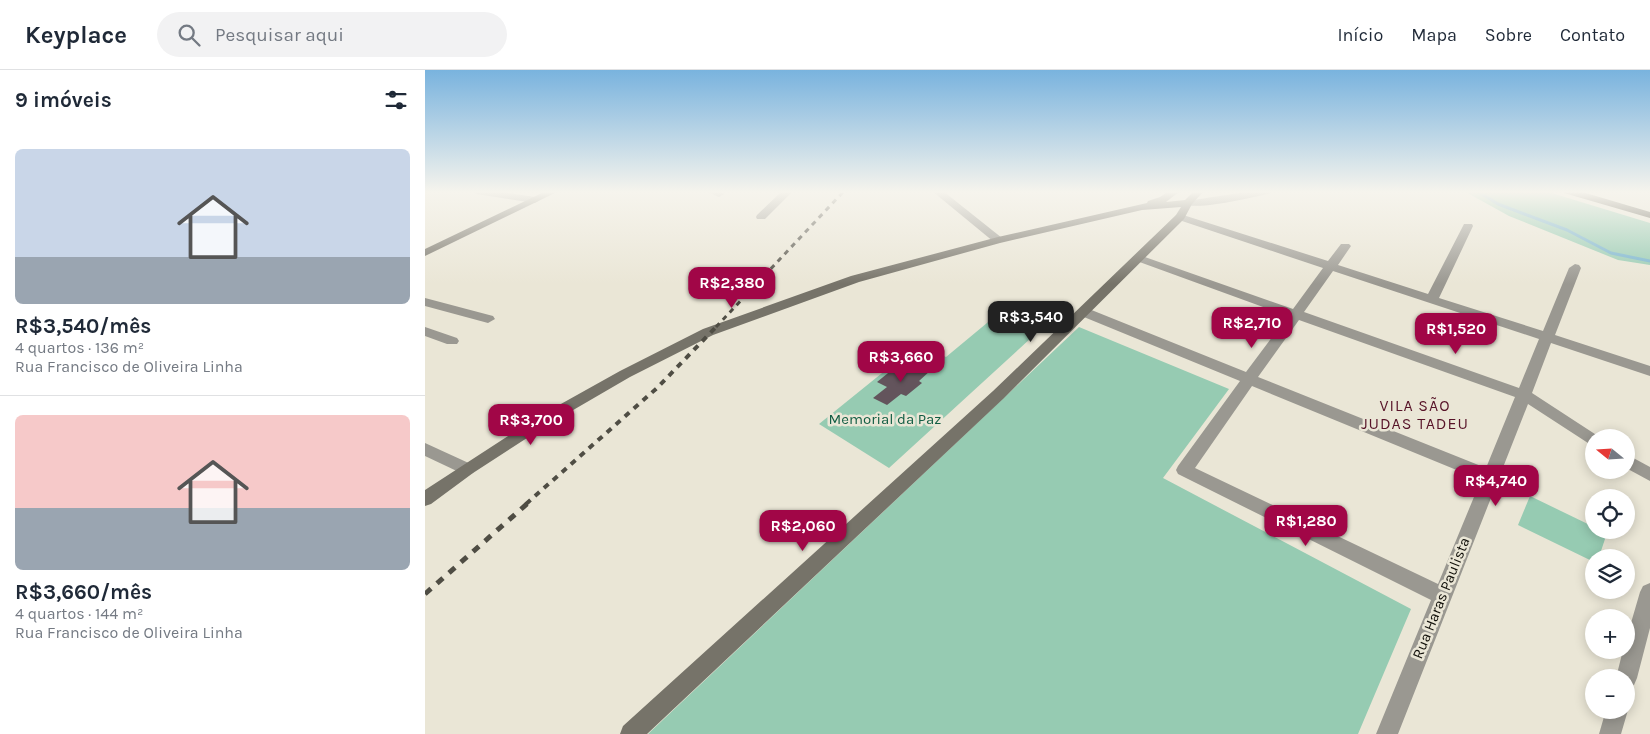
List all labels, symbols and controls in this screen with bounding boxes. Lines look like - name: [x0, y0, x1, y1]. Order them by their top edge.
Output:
- search box: [157, 12, 507, 57]
- text: Keyplace: [25, 21, 127, 49]
- icon: search: [175, 21, 203, 49]
- text: Pesquisar aqui: [215, 24, 344, 46]
- text: Início: [1337, 24, 1383, 46]
- text: Mapa: [1411, 24, 1457, 46]
- text: Sobre: [1485, 24, 1532, 46]
- text: Contato: [1560, 24, 1625, 46]
- icon: filters: [382, 86, 410, 114]
- text: 9 imóveis: [15, 88, 112, 112]
- icon: home: [168, 182, 258, 272]
- pin: R$2,380: [686, 266, 778, 309]
- text: R$2,380: [699, 273, 765, 292]
- pin: R$3,540: [985, 300, 1077, 343]
- pin: R$2,710: [1206, 306, 1298, 349]
- text: R$3,540: [999, 307, 1063, 326]
- pin: R$1,520: [1410, 312, 1502, 355]
- text: R$2,710: [1223, 313, 1281, 332]
- text: R$3,540/mês: [15, 314, 151, 338]
- text: R$1,520: [1426, 319, 1486, 338]
- text: 4 quartos · 136 m²: [15, 338, 144, 357]
- pin: R$3,660: [855, 340, 947, 383]
- text: R$3,660: [869, 347, 933, 366]
- text: Rua Francisco de Oliveira Linha: [15, 357, 243, 376]
- district label: VILA SÃO JUDAS TADEU: [1361, 396, 1469, 433]
- pin: R$3,700: [485, 404, 577, 446]
- text: R$3,700: [499, 410, 563, 429]
- park label: Memorial da Paz: [829, 410, 941, 428]
- north arrow: [1585, 429, 1635, 479]
- map controls: [1585, 429, 1635, 719]
- icon: home: [168, 447, 258, 537]
- pin: R$4,740: [1450, 464, 1542, 507]
- text: R$4,740: [1465, 471, 1527, 490]
- button: locate: [1585, 489, 1635, 539]
- pin: R$1,280: [1260, 504, 1352, 547]
- pin: R$2,060: [757, 510, 849, 552]
- text: R$1,280: [1275, 511, 1337, 530]
- text: R$2,060: [771, 516, 836, 535]
- street label: Rua Haras Paulista: [1408, 535, 1474, 661]
- button: layers: [1585, 549, 1635, 599]
- text: R$3,660/mês: [15, 580, 152, 604]
- text: 4 quartos · 144 m²: [15, 604, 143, 623]
- button: +: [1585, 609, 1635, 659]
- text: Rua Francisco de Oliveira Linha: [15, 623, 243, 642]
- button: −: [1585, 669, 1635, 719]

